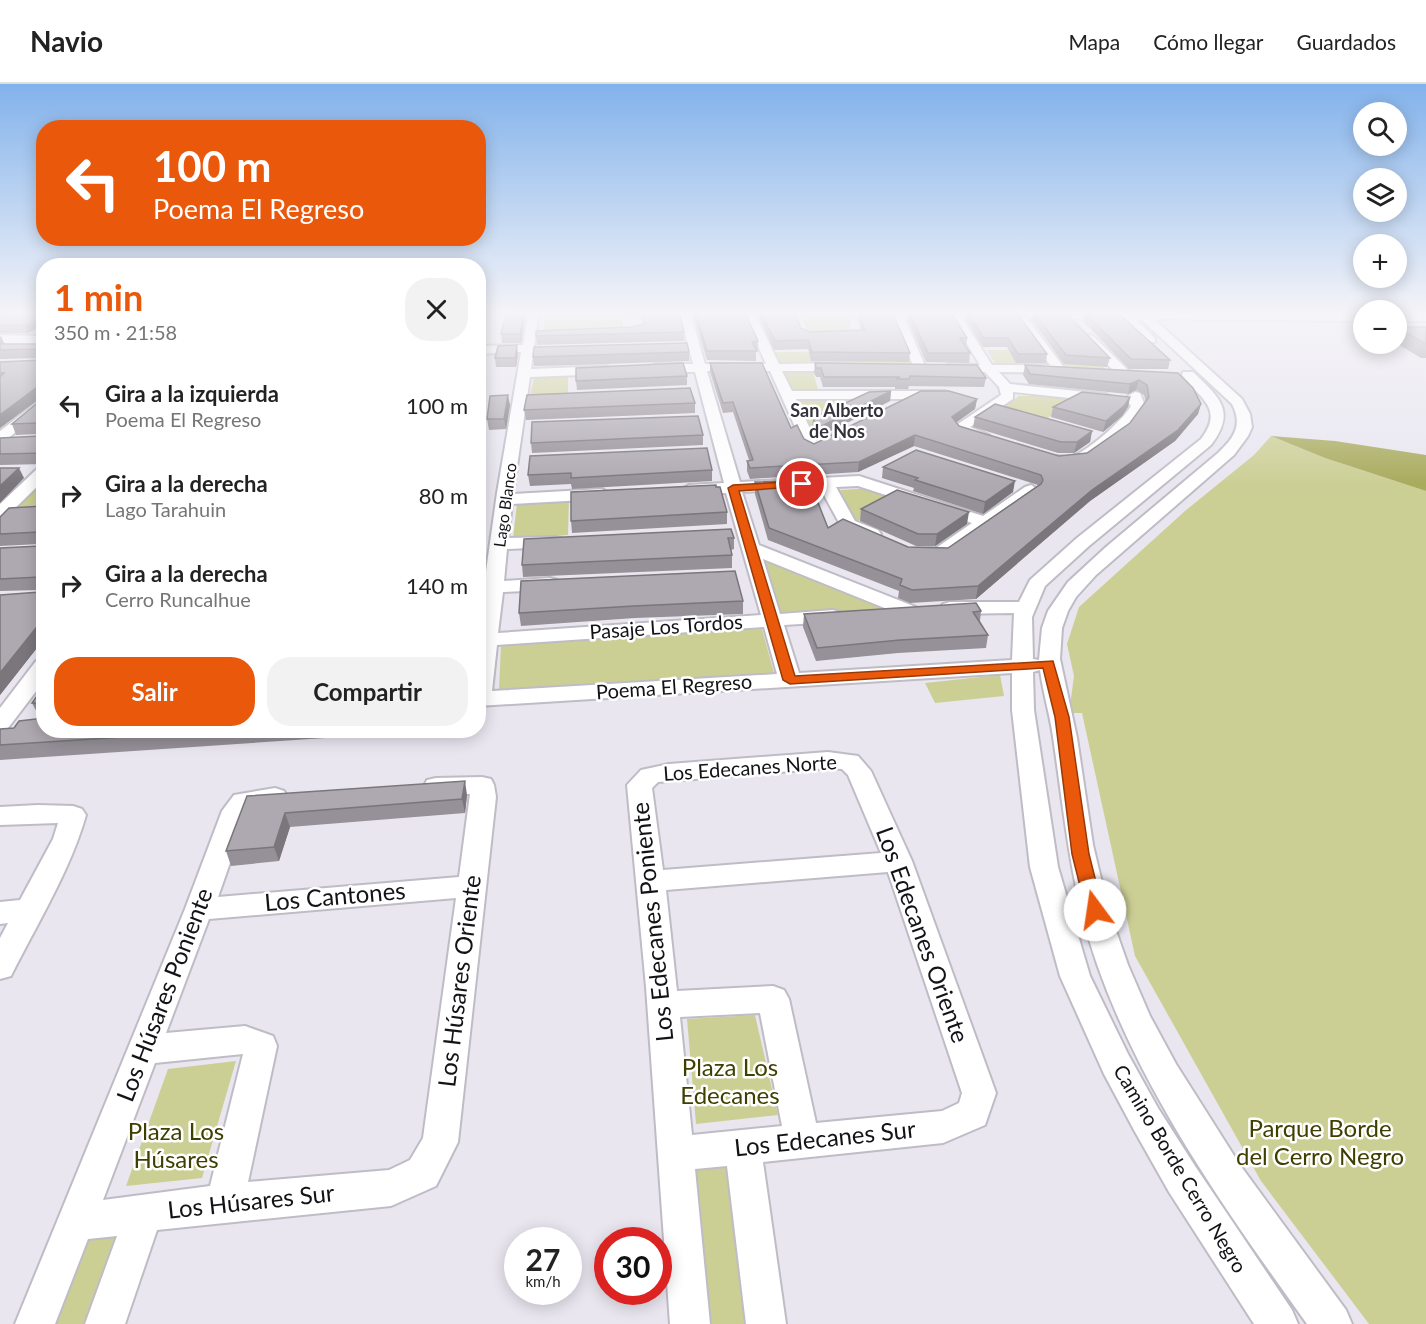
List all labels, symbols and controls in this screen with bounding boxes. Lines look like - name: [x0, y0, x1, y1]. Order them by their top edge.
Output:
- text: Navio: [30, 24, 103, 58]
- text: Mapa: [1068, 29, 1120, 54]
- text: Cómo llegar: [1153, 29, 1264, 54]
- text: Guardados: [1297, 29, 1396, 54]
- map controls: [1353, 102, 1407, 354]
- button: search: [1353, 102, 1407, 156]
- text: 100 m: [153, 141, 271, 191]
- icon: left: [54, 144, 132, 222]
- button: layers: [1353, 168, 1407, 222]
- text: Poema El Regreso: [153, 192, 364, 225]
- button: +: [1353, 234, 1407, 288]
- text: 1 min: [54, 275, 143, 319]
- button: close: [405, 278, 468, 341]
- button: −: [1353, 300, 1407, 354]
- text: 350 m · 21:58: [54, 320, 177, 344]
- text: Gira a la izquierda: [105, 380, 279, 407]
- icon: left: [54, 389, 87, 422]
- text: 100 m: [406, 392, 468, 419]
- district label: San Alberto de Nos: [790, 399, 884, 442]
- text: Poema El Regreso: [105, 407, 261, 431]
- pin: [776, 458, 827, 509]
- street label: Lago Blanco: [489, 462, 520, 548]
- icon: arrive: [785, 467, 818, 500]
- text: Gira a la derecha: [105, 470, 268, 497]
- icon: right: [54, 479, 87, 512]
- text: 80 m: [419, 482, 468, 509]
- text: Lago Tarahuin: [105, 497, 226, 521]
- text: Gira a la derecha: [105, 560, 268, 587]
- icon: right: [54, 569, 87, 602]
- text: 140 m: [406, 572, 468, 599]
- text: Cerro Runcalhue: [105, 587, 251, 611]
- street label: Pasaje Los Tordos: [588, 609, 743, 643]
- button: Salir: [54, 657, 255, 726]
- button: Compartir: [267, 657, 468, 726]
- street label: Poema El Regreso: [595, 669, 753, 703]
- street label: Los Edecanes Norte: [662, 749, 837, 785]
- street label: Los Edecanes Poniente: [625, 801, 679, 1043]
- street label: Los Edecanes Oriente: [871, 823, 976, 1046]
- street label: Los Húsares Oriente: [431, 873, 486, 1089]
- street label: Los Cantones: [263, 875, 407, 916]
- position arrow: [1063, 878, 1127, 942]
- street label: Los Húsares Poniente: [109, 884, 218, 1105]
- park label: Plaza Los Edecanes: [680, 1052, 780, 1109]
- street label: Camino Borde Cerro Negro: [1109, 1060, 1253, 1277]
- park label: Parque Borde del Cerro Negro: [1236, 1113, 1404, 1170]
- street label: Los Edecanes Sur: [733, 1114, 917, 1161]
- park label: Plaza Los Húsares: [128, 1116, 224, 1173]
- street label: Los Húsares Sur: [166, 1177, 336, 1224]
- speed limit sign: 30: [594, 1227, 672, 1305]
- text: 27: [526, 1241, 560, 1277]
- text: km/h: [525, 1272, 561, 1290]

